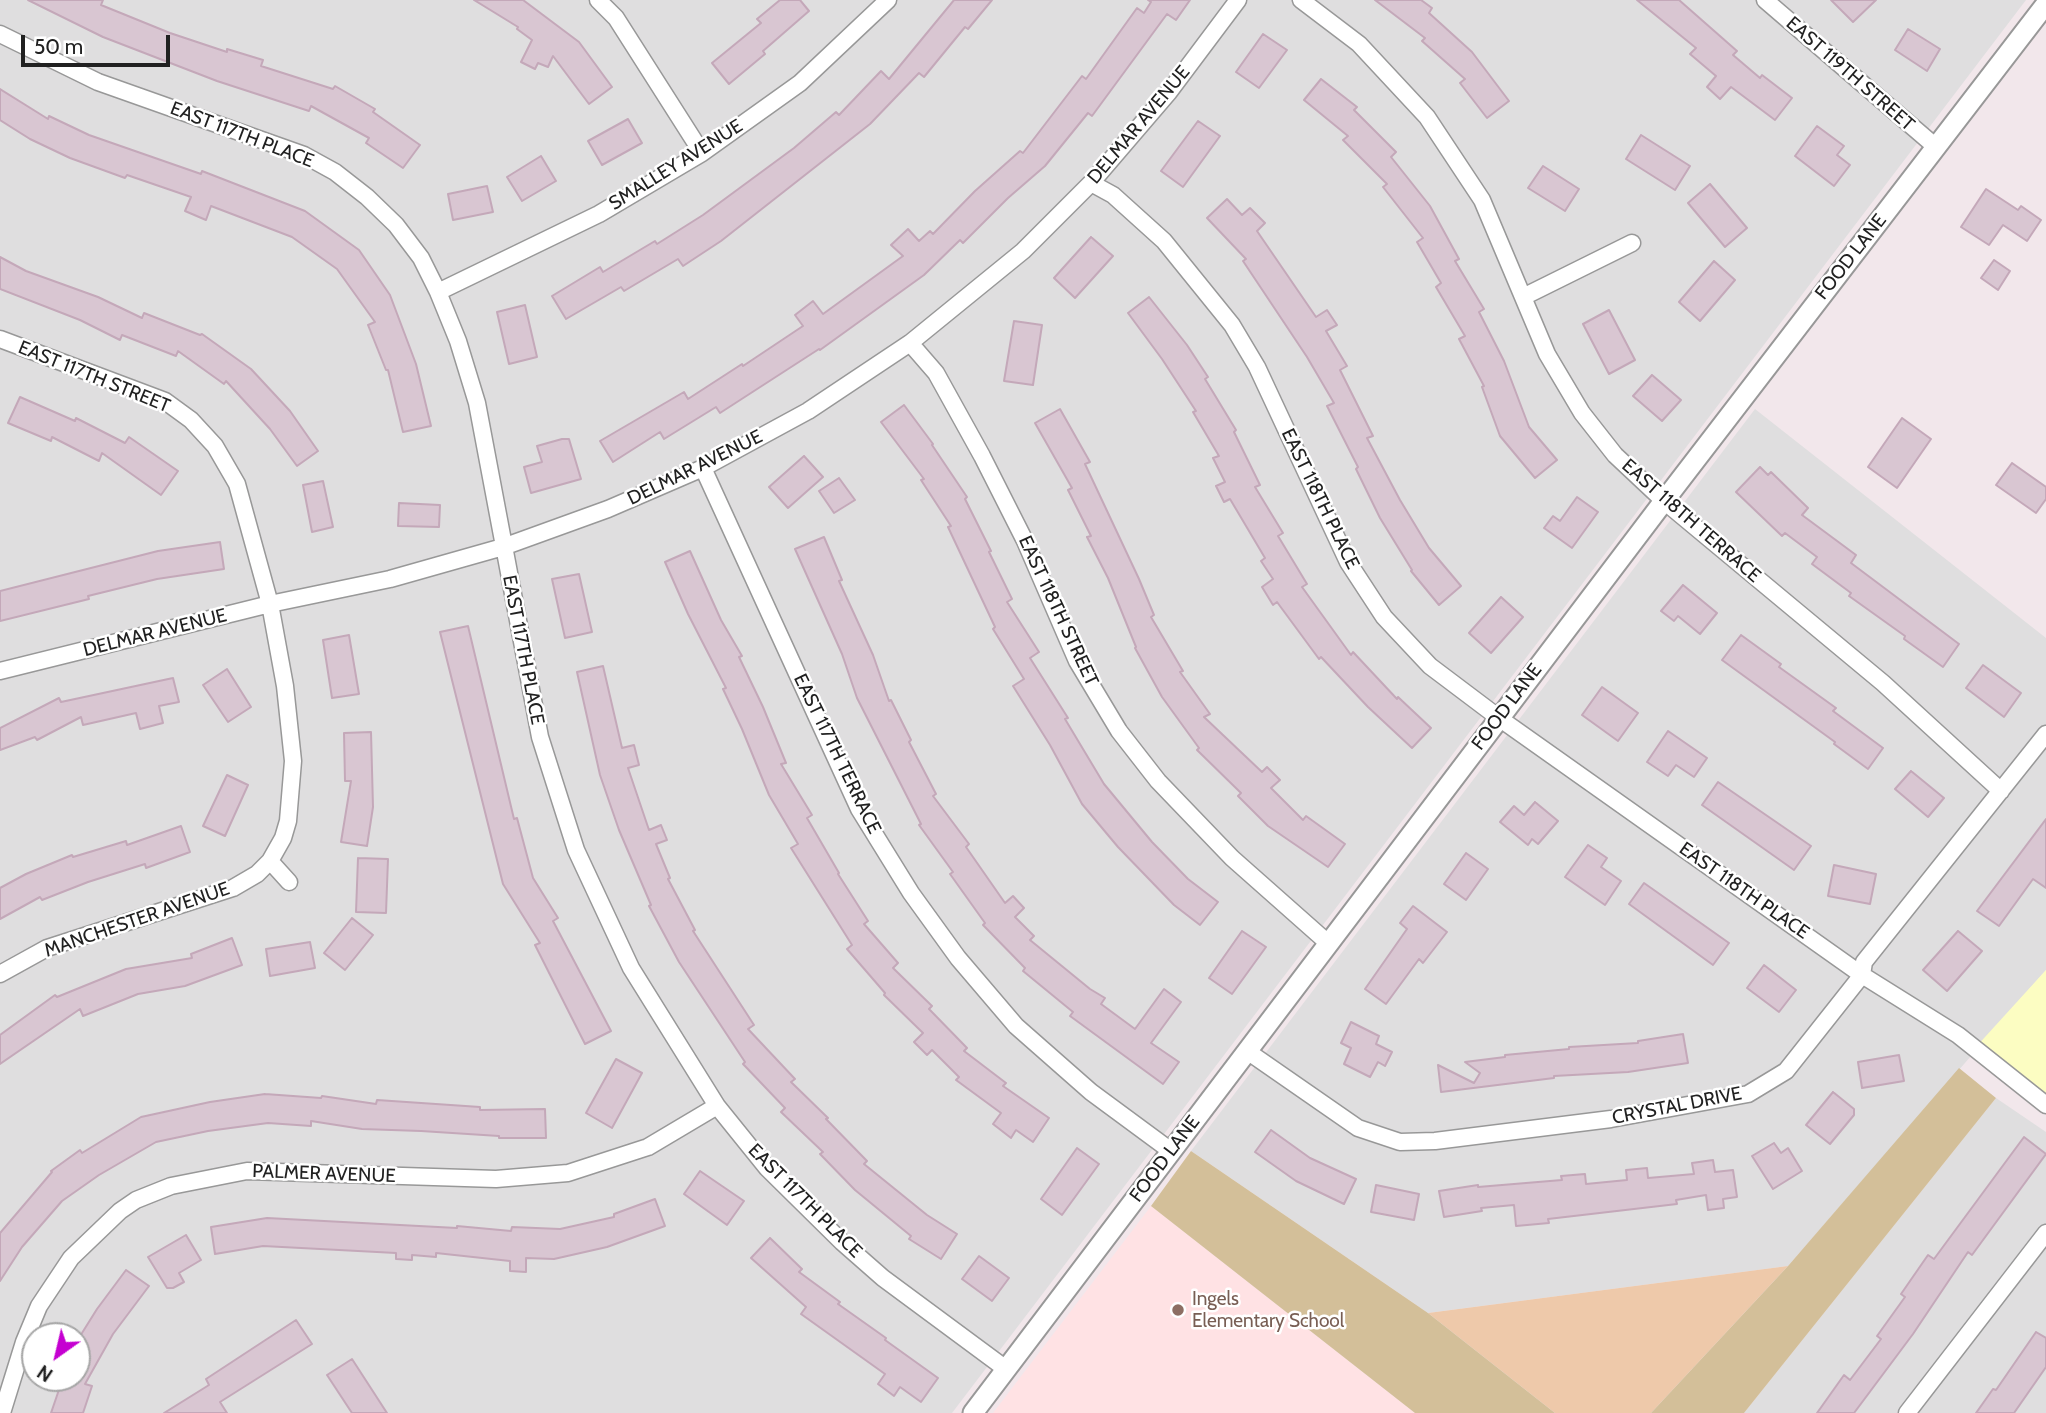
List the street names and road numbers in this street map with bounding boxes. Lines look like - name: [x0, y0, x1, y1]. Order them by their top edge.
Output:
- street label: EAST 119TH STREET: [1781, 12, 1919, 136]
- street label: DELMAR AVENUE: [1083, 61, 1195, 189]
- street label: EAST 117TH PLACE: [167, 97, 317, 173]
- street label: SMALLEY AVENUE: [605, 115, 747, 215]
- street label: FOOD LANE: [1811, 210, 1891, 304]
- street label: EAST 117TH STREET: [15, 336, 173, 418]
- street label: DELMAR AVENUE: [624, 425, 766, 511]
- street label: EAST 118TH PLACE: [1276, 425, 1364, 573]
- street label: EAST 118TH TERRACE: [1617, 454, 1765, 588]
- street label: EAST 118TH STREET: [1013, 532, 1103, 690]
- street label: EAST 117TH PLACE: [497, 573, 549, 727]
- street label: DELMAR AVENUE: [81, 604, 229, 662]
- street label: FOOD LANE: [1467, 659, 1547, 755]
- street label: EAST 117TH TERRACE: [788, 670, 886, 838]
- street label: EAST 118TH PLACE: [1675, 838, 1813, 944]
- street label: MANCHESTER AVENUE: [41, 878, 233, 962]
- street label: CRYSTAL DRIVE: [1610, 1082, 1744, 1130]
- street label: FOOD LANE: [1125, 1111, 1205, 1207]
- street label: EAST 117TH PLACE: [743, 1139, 867, 1263]
- street label: PALMER AVENUE: [252, 1160, 396, 1188]

